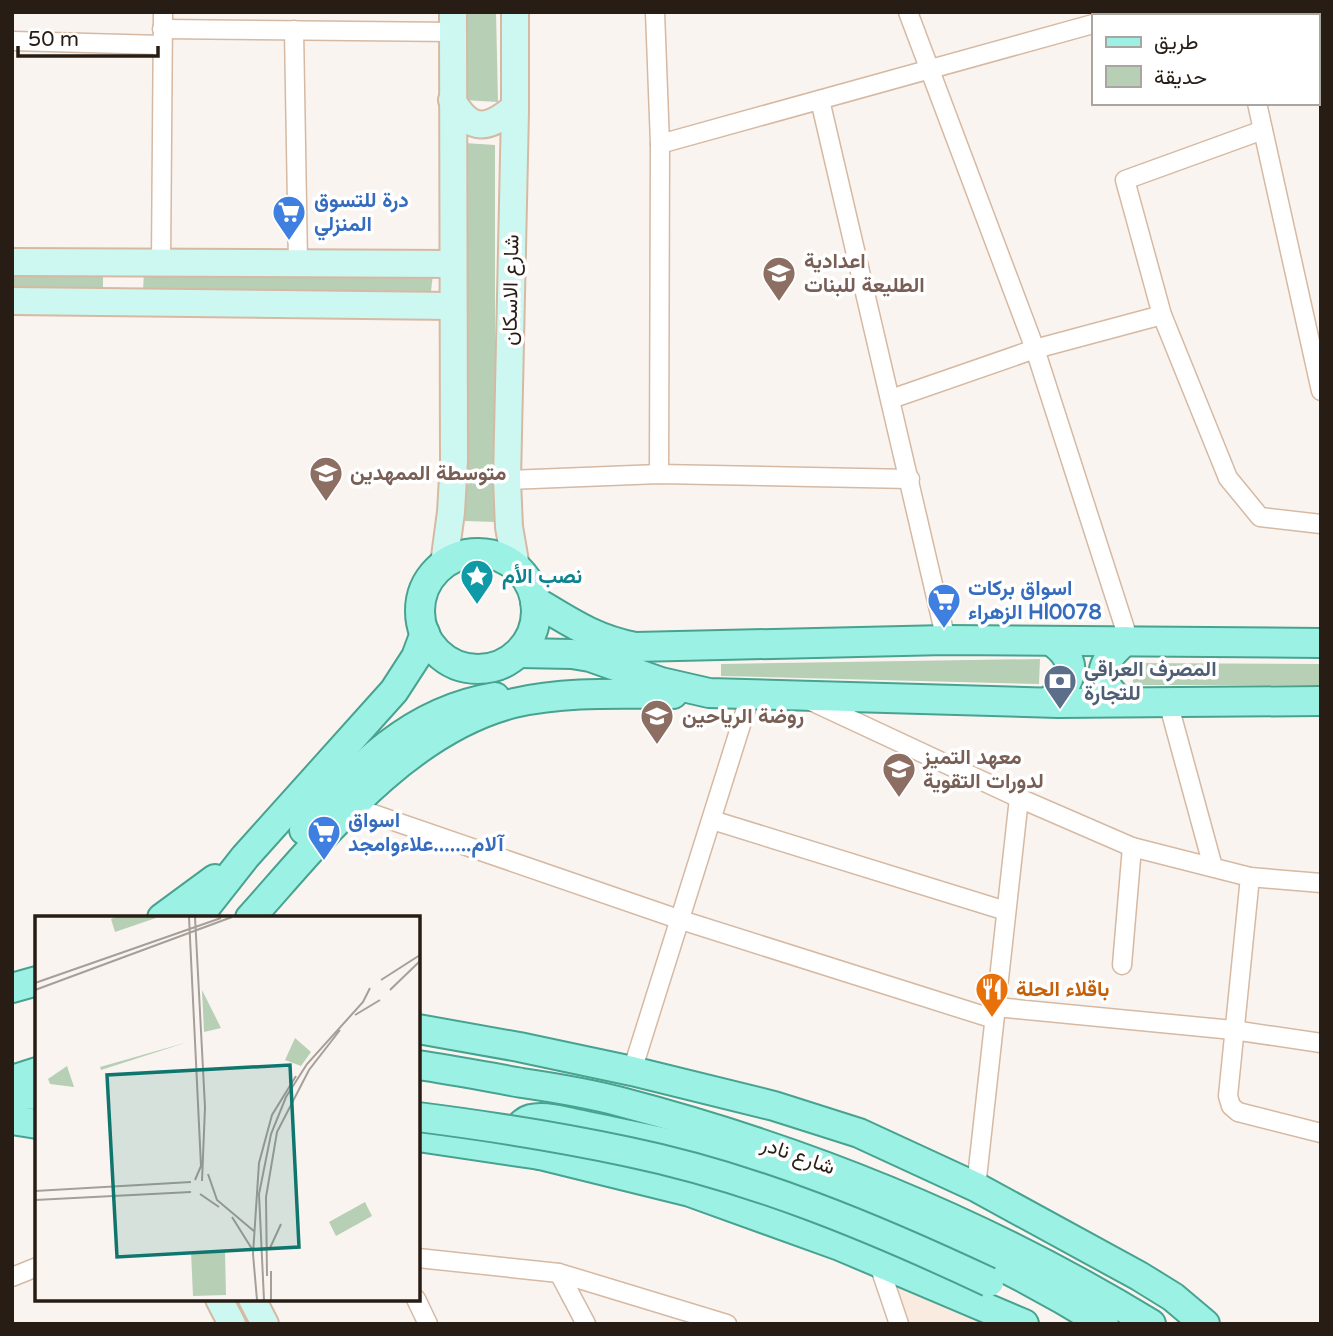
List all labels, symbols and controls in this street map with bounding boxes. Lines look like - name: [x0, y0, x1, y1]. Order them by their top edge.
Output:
- scale bar: [18, 14, 158, 58]
- legend: [1092, 14, 1319, 105]
- text: 50 m: [28, 27, 79, 52]
- text: طريق: [1154, 30, 1199, 55]
- text: حديقة: [1154, 65, 1207, 90]
- place label: درة للتسوق المنزلي: [314, 188, 409, 241]
- supermarket icon: درة للتسوق المنزلي: [270, 193, 308, 242]
- street label: شارع الاسكان: [498, 234, 525, 346]
- place label: اعدادية الطليعة للبنات: [804, 249, 925, 298]
- school or university icon: اعدادية الطليعة للبنات: [760, 254, 798, 303]
- school or university icon: متوسطة الممهدين: [307, 454, 345, 503]
- place label: متوسطة الممهدين: [350, 461, 506, 486]
- place icon: نصب الأم: [458, 557, 496, 606]
- place label: نصب الأم: [502, 563, 582, 590]
- place label: اسواق بركات الزهراء Hl0078: [968, 576, 1102, 625]
- supermarket icon: اسواق بركات الزهراء Hl0078: [925, 581, 963, 630]
- place label: المصرف العراقي للتجارة: [1084, 657, 1217, 706]
- bank icon: المصرف العراقي للتجارة: [1041, 662, 1079, 711]
- school or university icon: روضة الرياحين: [638, 697, 676, 746]
- place label: روضة الرياحين: [682, 704, 804, 729]
- place label: معهد التميز لدورات التقوية: [922, 745, 1044, 794]
- school or university icon: معهد التميز لدورات التقوية: [880, 750, 918, 799]
- place label: اسواق آلام.......علاءوامجد: [348, 808, 505, 858]
- supermarket icon: اسواق آلام.......علاءوامجد: [305, 813, 343, 862]
- inset map: [35, 916, 420, 1301]
- restaurant icon: باقلاء الحلة: [973, 970, 1011, 1019]
- place label: باقلاء الحلة: [1016, 977, 1109, 1002]
- street label: شارع نادر: [757, 1131, 838, 1181]

